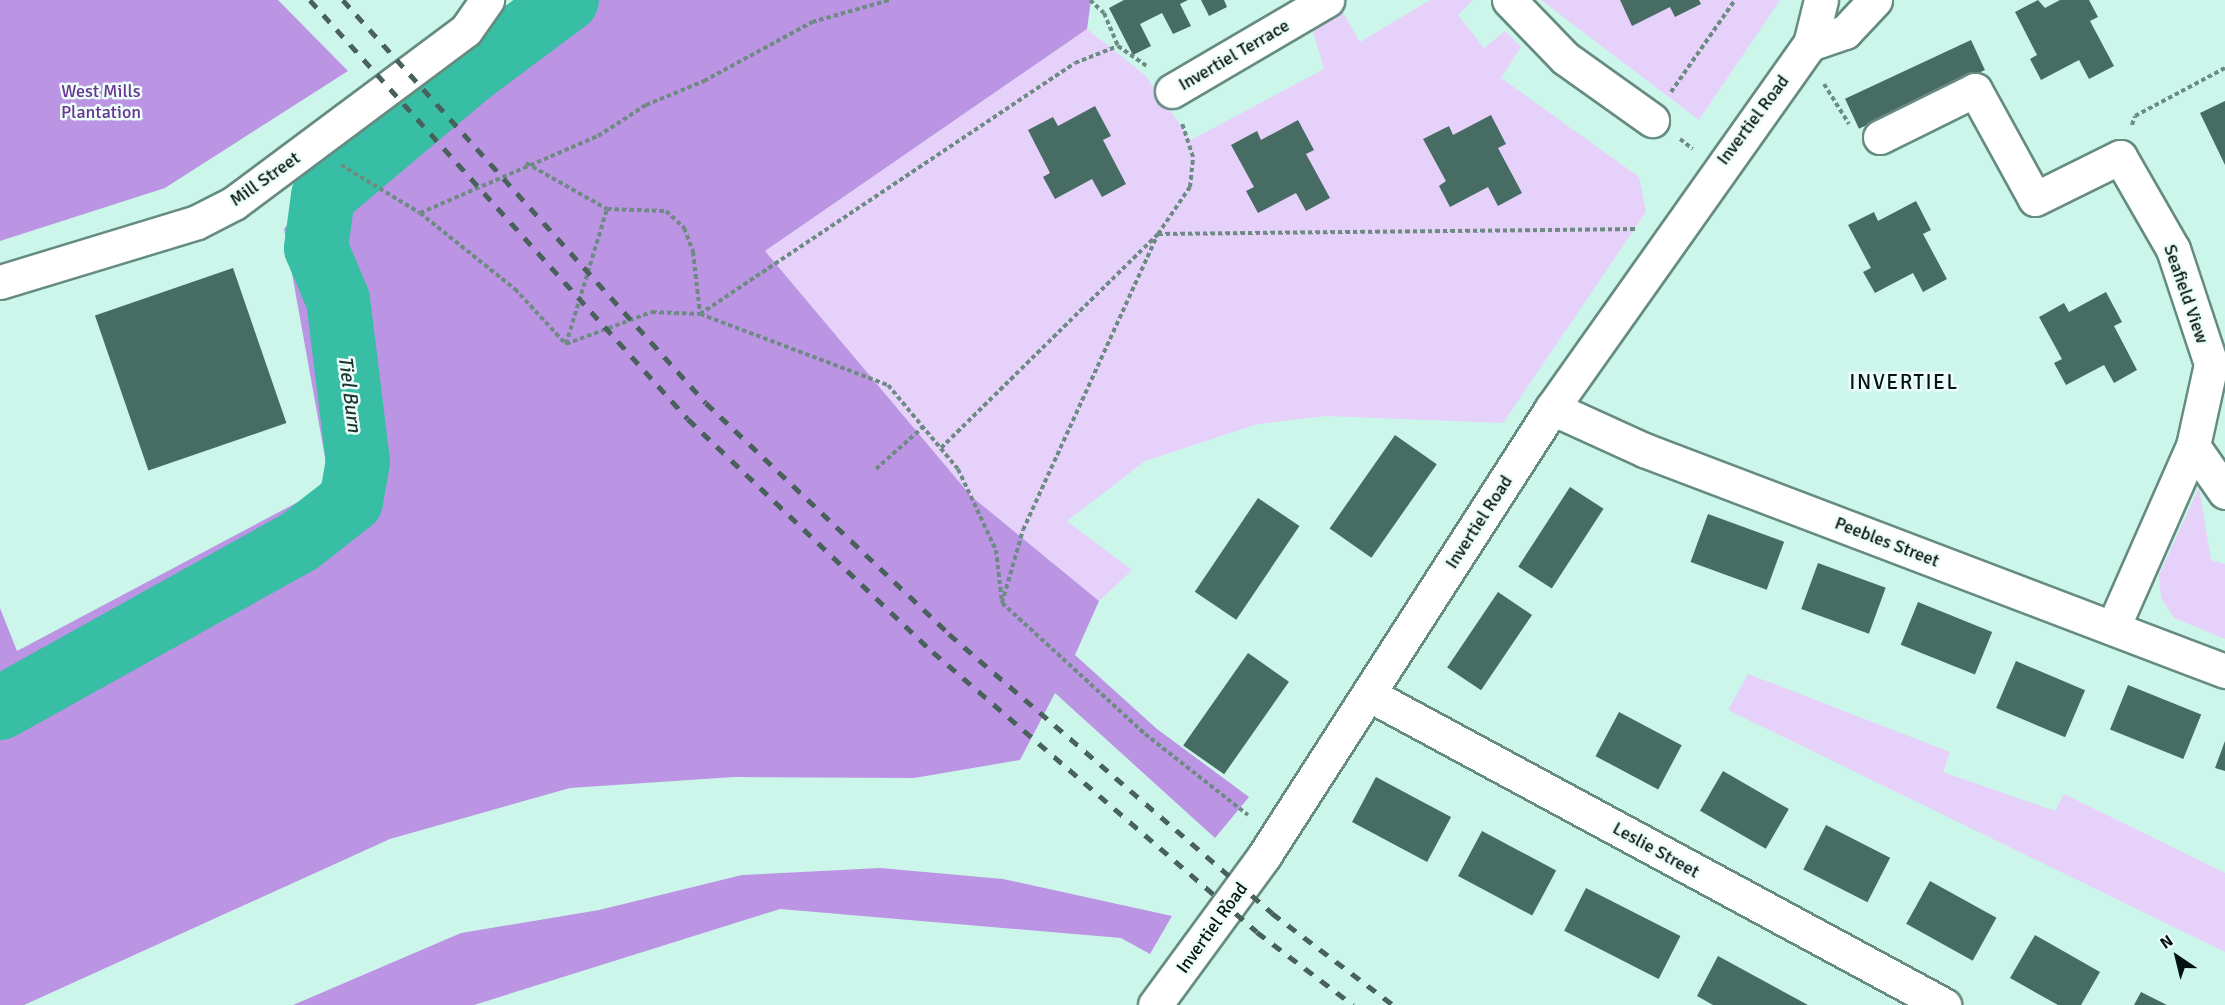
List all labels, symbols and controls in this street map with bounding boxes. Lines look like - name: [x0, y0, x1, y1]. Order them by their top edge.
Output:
- street label: Invertiel Terrace: [1175, 15, 1293, 95]
- street label: Invertiel Road: [1712, 71, 1794, 169]
- park label: West Mills Plantation: [61, 81, 141, 124]
- street label: Mill Street: [226, 147, 304, 211]
- street label: Seafield View: [2159, 242, 2213, 346]
- water label: Tiel Burn: [333, 354, 367, 434]
- district label: INVERTIEL: [1849, 369, 1959, 395]
- street label: Invertiel Road: [1441, 471, 1517, 573]
- street label: Peebles Street: [1832, 512, 1942, 572]
- street label: Leslie Street: [1609, 817, 1703, 883]
- street label: Invertiel Road: [1172, 878, 1252, 978]
- north arrow: [2147, 927, 2207, 987]
- text: N: [2156, 931, 2177, 954]

